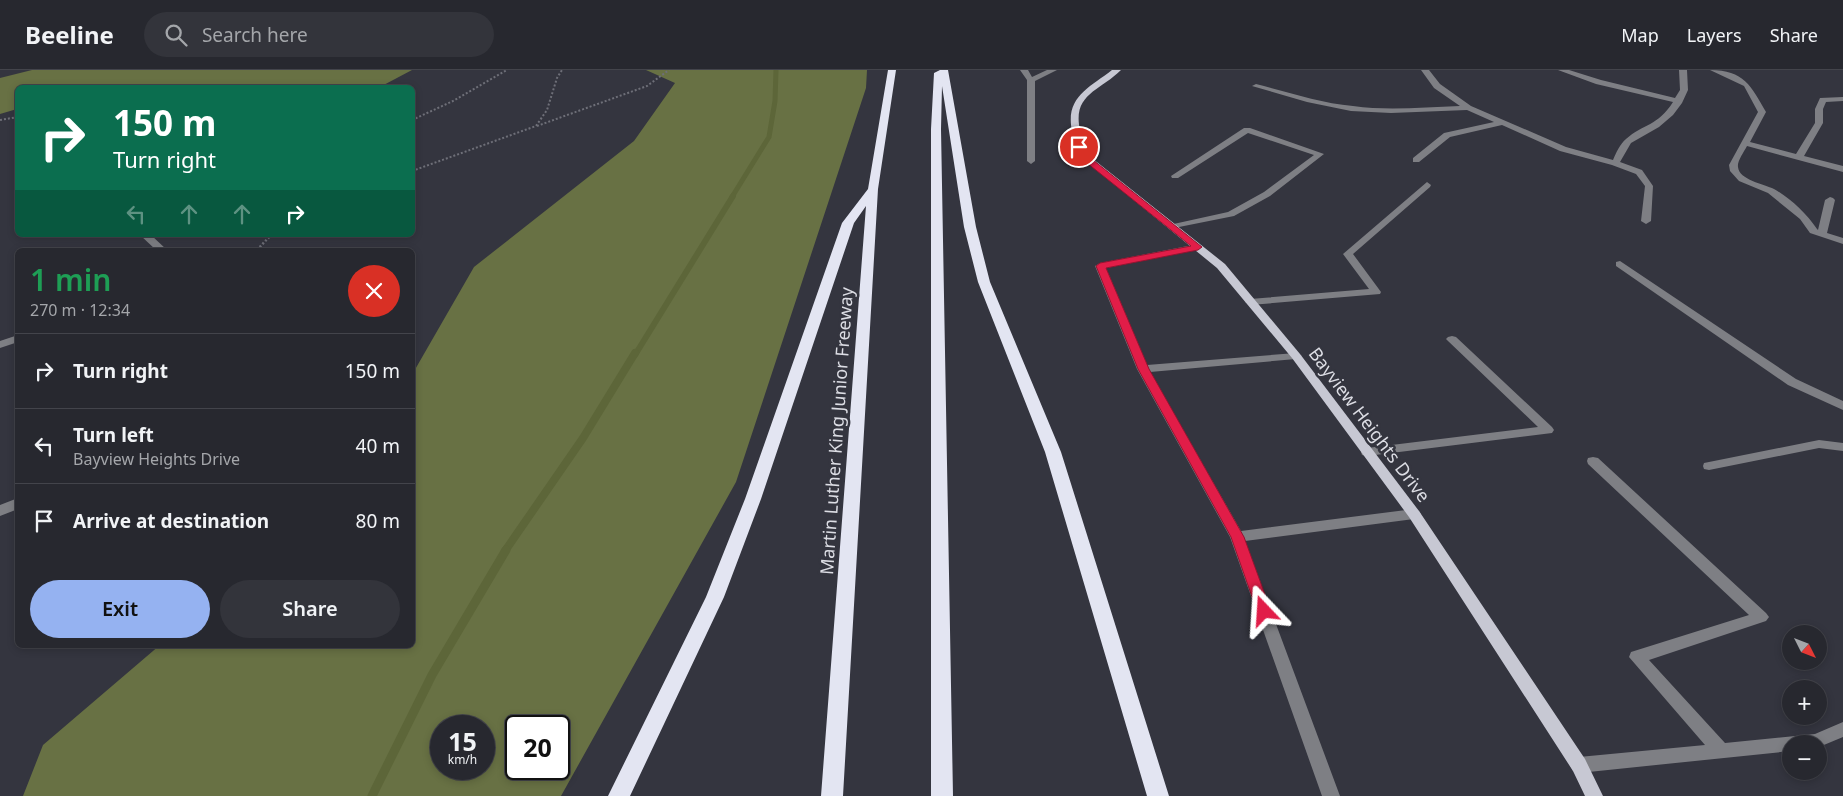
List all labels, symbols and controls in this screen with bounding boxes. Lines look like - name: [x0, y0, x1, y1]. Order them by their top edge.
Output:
- search box: [144, 12, 494, 57]
- text: Beeline: [25, 18, 114, 51]
- icon: search: [162, 21, 190, 49]
- text: Search here: [202, 22, 308, 48]
- text: Map: [1621, 23, 1659, 47]
- text: Layers: [1687, 23, 1742, 47]
- text: Share: [1770, 23, 1818, 47]
- text: 150 m: [113, 99, 216, 146]
- icon: right: [30, 105, 95, 170]
- pin: [1058, 126, 1100, 168]
- icon: arrive: [1065, 133, 1093, 161]
- text: Turn right: [113, 144, 216, 174]
- icon: left: [122, 200, 150, 228]
- icon: ahead: [175, 200, 203, 228]
- icon: ahead: [228, 200, 256, 228]
- icon: right: [281, 200, 309, 228]
- text: 1 min: [30, 259, 111, 300]
- button: close: [348, 265, 400, 317]
- street label: Martin Luther King Junior Freeway: [814, 285, 858, 576]
- text: 270 m · 12:34: [30, 299, 130, 321]
- street label: Bayview Heights Drive: [1304, 342, 1436, 507]
- icon: right: [30, 357, 58, 385]
- text: Turn right: [73, 358, 168, 384]
- text: 150 m: [345, 358, 400, 384]
- text: Turn left: [73, 422, 154, 448]
- icon: left: [30, 432, 58, 460]
- text: 40 m: [356, 433, 400, 459]
- text: Bayview Heights Drive: [73, 448, 240, 470]
- icon: arrive: [30, 507, 58, 535]
- text: Arrive at destination: [73, 508, 269, 534]
- text: 80 m: [356, 508, 400, 534]
- button: Exit: [30, 580, 210, 638]
- button: Share: [220, 580, 400, 638]
- position arrow: [1237, 584, 1289, 636]
- north arrow: [1782, 625, 1828, 670]
- map controls: [1782, 625, 1827, 780]
- button: +: [1782, 680, 1827, 725]
- speed limit sign: 20: [505, 715, 570, 780]
- text: 15: [448, 724, 477, 758]
- button: −: [1782, 735, 1827, 780]
- text: km/h: [448, 751, 477, 768]

